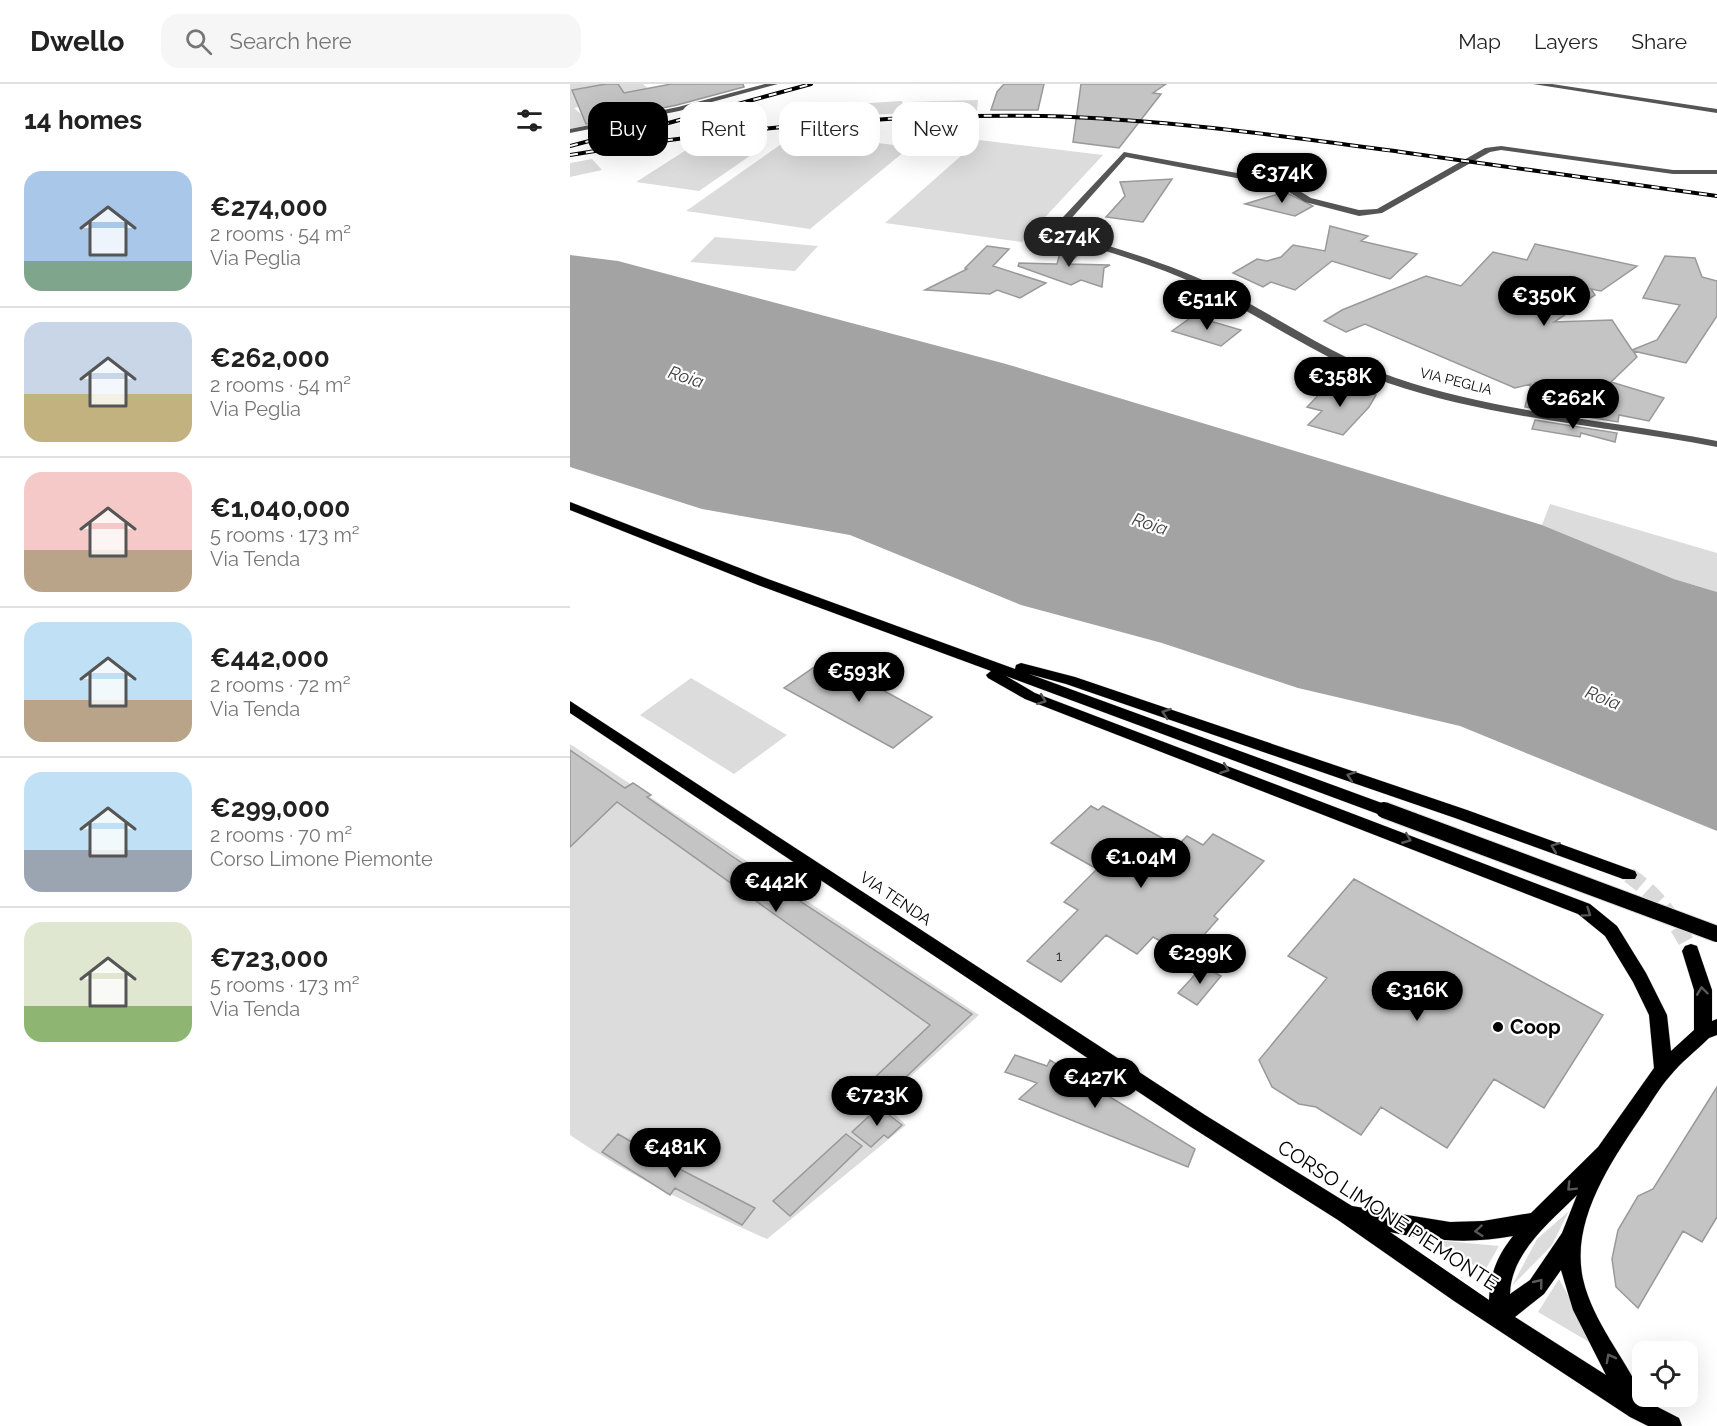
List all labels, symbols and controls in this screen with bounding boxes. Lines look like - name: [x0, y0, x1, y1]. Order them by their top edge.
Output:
- search box: [161, 14, 581, 68]
- text: Dwello: [30, 25, 125, 58]
- icon: search: [182, 25, 215, 58]
- text: Search here: [230, 28, 352, 54]
- text: Map: [1458, 29, 1501, 54]
- text: Layers: [1534, 29, 1598, 54]
- text: Share: [1631, 29, 1687, 54]
- chip: Buy: [588, 102, 668, 156]
- chip: Rent: [680, 102, 767, 156]
- chip: Filters: [779, 102, 880, 156]
- chip: New: [892, 102, 979, 156]
- icon: filters: [513, 104, 546, 137]
- text: 14 homes: [24, 105, 142, 135]
- pin: €374K: [1240, 153, 1324, 204]
- text: €374K: [1251, 160, 1313, 184]
- text: €274,000: [210, 192, 328, 222]
- icon: home: [72, 195, 144, 267]
- pin: €274K: [1027, 217, 1111, 268]
- text: 2 rooms · 54 m²: [210, 222, 351, 246]
- text: €274K: [1038, 224, 1100, 248]
- text: Via Peglia: [210, 246, 301, 270]
- pin: €350K: [1502, 276, 1586, 327]
- pin: €511K: [1165, 280, 1249, 331]
- text: €350K: [1512, 283, 1576, 307]
- text: €511K: [1177, 287, 1237, 311]
- text: €262,000: [210, 343, 330, 373]
- icon: home: [72, 346, 144, 418]
- pin: €358K: [1298, 357, 1382, 408]
- water label: Roia: [666, 361, 707, 392]
- text: €358K: [1308, 364, 1372, 388]
- street label: VIA PEGLIA: [1418, 364, 1494, 398]
- text: 2 rooms · 54 m²: [210, 373, 351, 397]
- pin: €262K: [1531, 379, 1615, 430]
- text: €262K: [1541, 386, 1605, 410]
- text: Via Peglia: [210, 397, 301, 421]
- text: €1,040,000: [210, 493, 350, 523]
- icon: home: [72, 496, 144, 568]
- water label: Roia: [1130, 508, 1171, 539]
- text: 5 rooms · 173 m²: [210, 523, 360, 547]
- text: Via Tenda: [210, 547, 300, 571]
- text: €442,000: [210, 643, 329, 673]
- icon: home: [72, 646, 144, 718]
- pin: €593K: [817, 652, 901, 703]
- text: €593K: [827, 659, 891, 683]
- text: 2 rooms · 72 m²: [210, 673, 350, 697]
- water label: Roia: [1583, 681, 1624, 714]
- one-way arrow: [1036, 693, 1047, 706]
- text: Via Tenda: [210, 697, 300, 721]
- one-way arrow: [1161, 707, 1172, 720]
- one-way arrow: [1219, 762, 1229, 775]
- one-way arrow: [1346, 771, 1357, 783]
- text: €299,000: [210, 793, 330, 823]
- icon: home: [72, 796, 144, 868]
- text: 2 rooms · 70 m²: [210, 823, 352, 847]
- one-way arrow: [1400, 832, 1411, 844]
- pin: €1.04M: [1092, 838, 1190, 889]
- one-way arrow: [1550, 842, 1561, 854]
- text: €1.04M: [1105, 845, 1177, 869]
- text: Corso Limone Piemonte: [210, 847, 433, 871]
- pin: €442K: [734, 862, 818, 913]
- street label: VIA TENDA: [856, 867, 935, 929]
- text: €442K: [744, 869, 808, 893]
- one-way arrow: [1580, 906, 1591, 917]
- pin: €299K: [1158, 934, 1242, 985]
- text: €299K: [1168, 941, 1232, 965]
- text: €723,000: [210, 943, 328, 973]
- icon: home: [72, 946, 144, 1018]
- house number: 1: [1056, 948, 1062, 964]
- pin: €316K: [1375, 971, 1459, 1022]
- text: 5 rooms · 173 m²: [210, 973, 360, 997]
- text: €316K: [1386, 978, 1448, 1002]
- one-way arrow: [1696, 986, 1708, 996]
- text: Via Tenda: [210, 997, 300, 1021]
- place label: Coop: [1510, 1015, 1561, 1039]
- marker: Coop: [1491, 1020, 1505, 1034]
- pin: €427K: [1053, 1058, 1137, 1109]
- text: €427K: [1063, 1065, 1127, 1089]
- pin: €723K: [835, 1076, 919, 1127]
- text: €723K: [846, 1083, 909, 1107]
- pin: €481K: [633, 1128, 717, 1179]
- text: €481K: [644, 1135, 706, 1159]
- street label: CORSO LIMONE PIEMONTE: [1273, 1135, 1503, 1295]
- one-way arrow: [1568, 1179, 1579, 1190]
- one-way arrow: [1475, 1224, 1484, 1237]
- one-way arrow: [1532, 1279, 1543, 1290]
- map controls: [1632, 1341, 1698, 1407]
- button: locate: [1632, 1341, 1698, 1407]
- one-way arrow: [1606, 1354, 1617, 1364]

